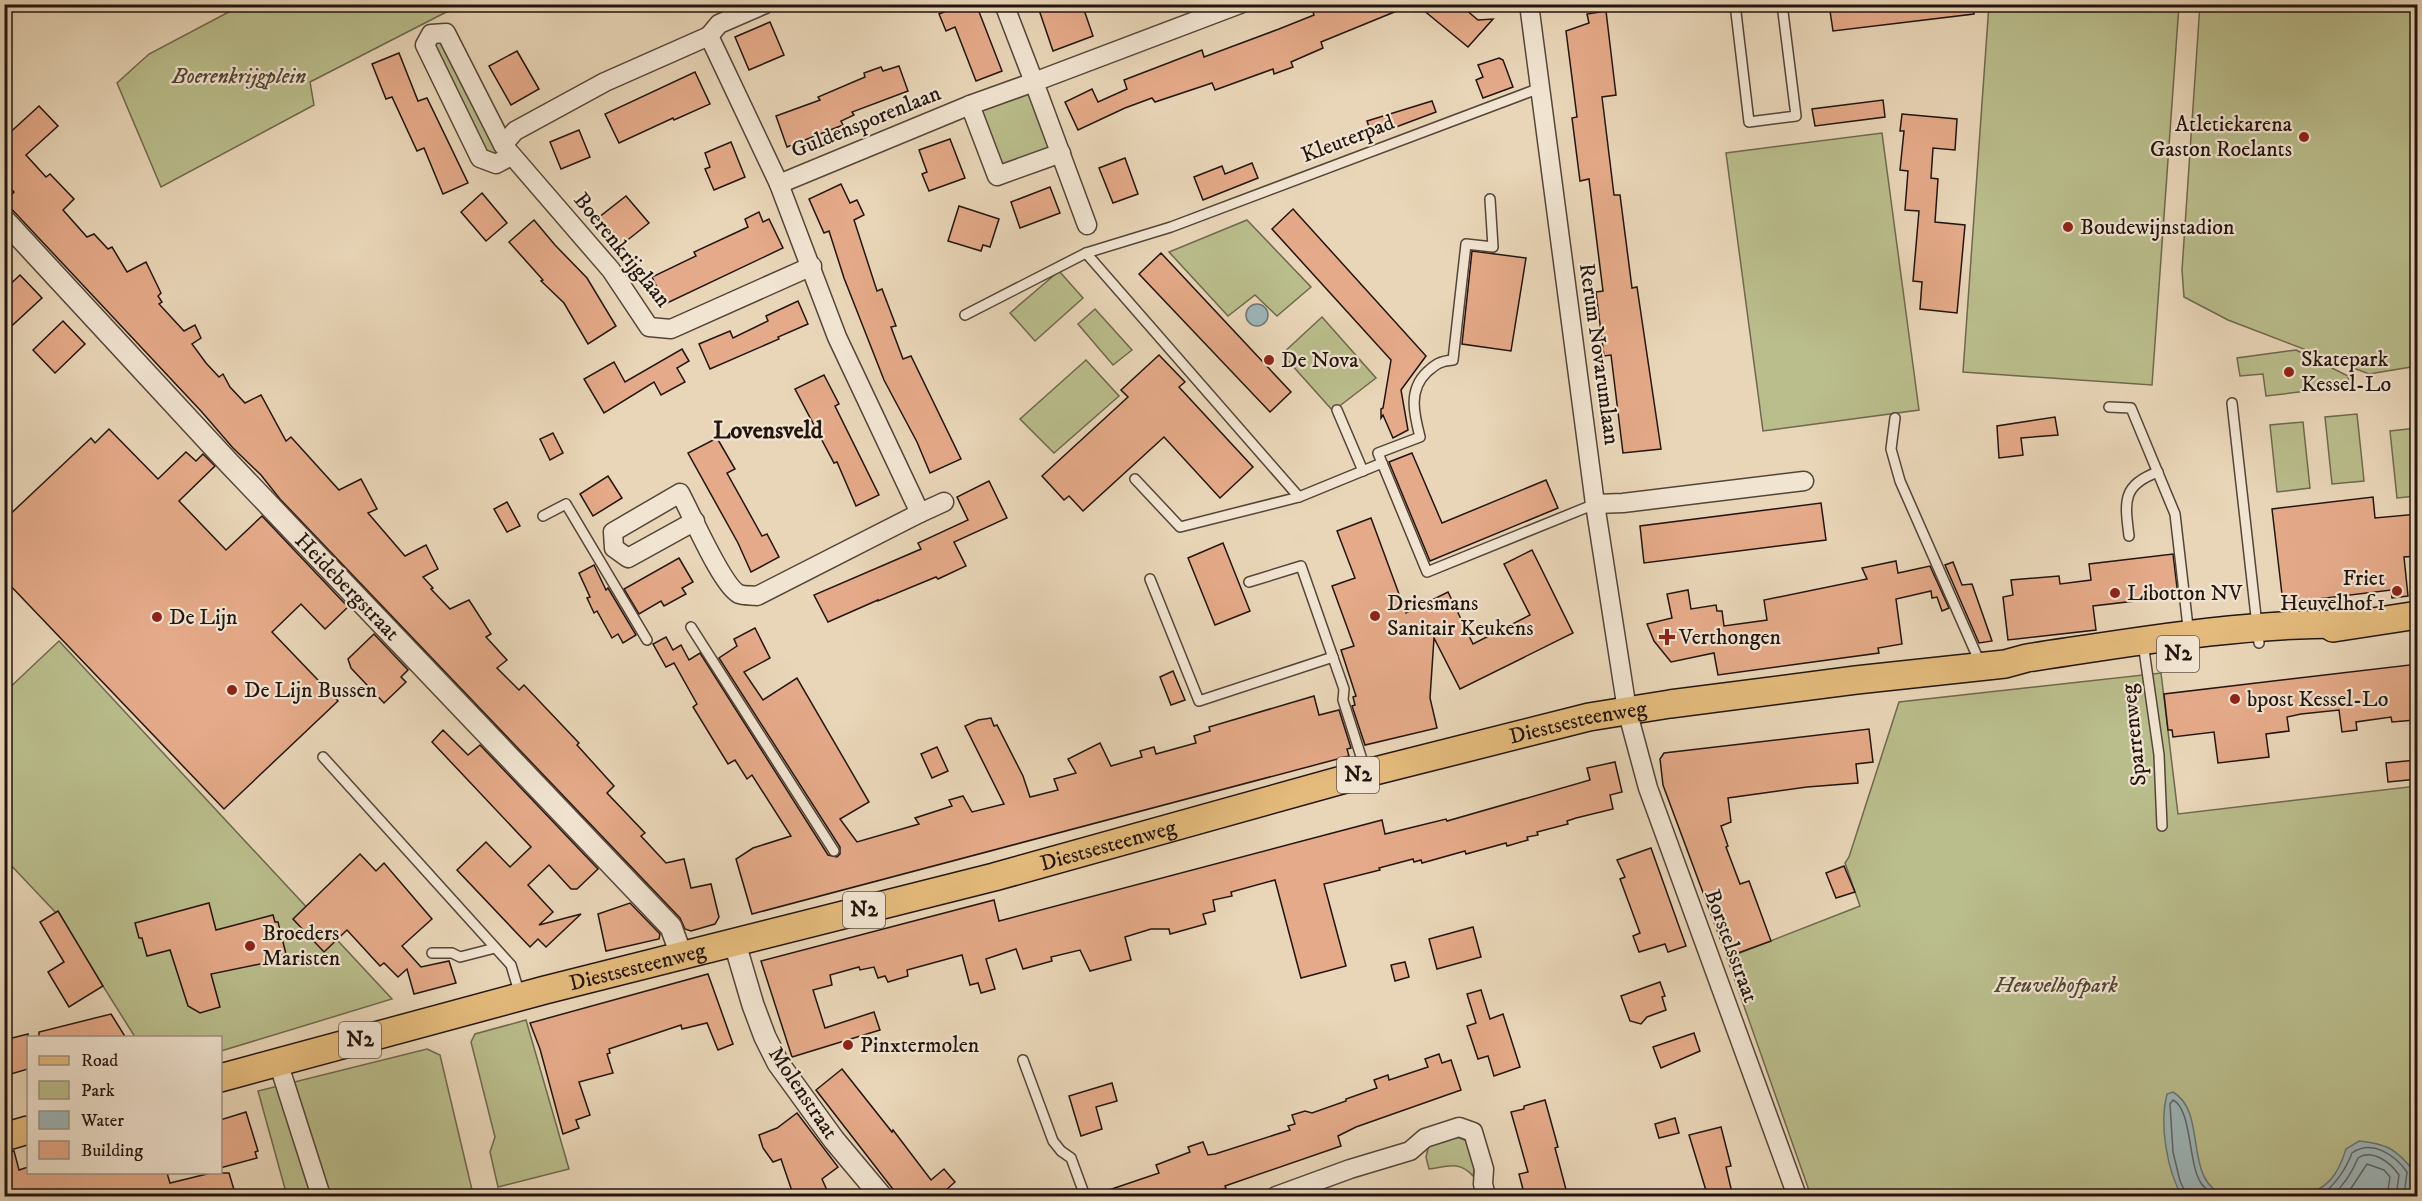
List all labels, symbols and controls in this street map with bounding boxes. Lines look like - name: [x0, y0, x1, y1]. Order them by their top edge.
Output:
- park label: Boerenkrijgplein: [171, 63, 306, 90]
- street label: Guldensporenlaan: [787, 80, 945, 164]
- street label: Kleuterpad: [1298, 109, 1398, 169]
- place label: Atletiekarena Gaston Roelants: [2150, 111, 2293, 163]
- marker: Atletiekarena Gaston Roelants: [2297, 130, 2311, 144]
- street label: Boerenkrijglaan: [567, 187, 677, 313]
- place label: Boudewijnstadion: [2080, 214, 2235, 241]
- marker: Boudewijnstadion: [2061, 220, 2075, 234]
- street label: Rerum Novarumlaan: [1573, 261, 1625, 447]
- place label: Skatepark Kessel-Lo: [2301, 346, 2391, 398]
- place label: De Nova: [1281, 347, 1359, 374]
- marker: De Nova: [1262, 353, 1276, 367]
- marker: Skatepark Kessel-Lo: [2282, 365, 2296, 379]
- district label: Lovensveld: [713, 416, 824, 446]
- street label: Heidebergstraat: [289, 527, 405, 647]
- place label: Friet Heuvelhof 1: [2280, 565, 2385, 617]
- place label: Libotton NV: [2127, 580, 2244, 607]
- marker: Friet Heuvelhof 1: [2390, 584, 2404, 598]
- marker: Libotton NV: [2108, 586, 2122, 600]
- place label: Driesmans Sanitair Keukens: [1387, 590, 1534, 642]
- place label: De Lijn: [169, 604, 238, 631]
- marker: Driesmans Sanitair Keukens: [1368, 609, 1382, 623]
- marker: De Lijn: [150, 610, 164, 624]
- place label: Verthongen: [1678, 624, 1782, 651]
- marker: Verthongen: [1660, 630, 1674, 644]
- road number: N2: [2157, 636, 2199, 672]
- place label: De Lijn Bussen: [244, 677, 378, 704]
- street label: Sparrenweg: [2115, 682, 2153, 787]
- marker: De Lijn Bussen: [225, 683, 239, 697]
- place label: bpost Kessel-Lo: [2247, 686, 2388, 713]
- marker: bpost Kessel-Lo: [2228, 692, 2242, 706]
- street label: Diestsesteenweg: [1506, 694, 1649, 750]
- road number: N2: [1337, 757, 1379, 793]
- street label: Diestsesteenweg: [1037, 813, 1179, 877]
- street label: Borstelsstraat: [1698, 886, 1764, 1006]
- road number: N2: [843, 892, 885, 928]
- place label: Broeders Maristen: [262, 920, 341, 972]
- street label: Diestsesteenweg: [566, 937, 709, 997]
- marker: Broeders Maristen: [243, 939, 257, 953]
- park label: Heuvelhofpark: [1993, 972, 2119, 999]
- road number: N2: [339, 1022, 381, 1058]
- place label: Pinxtermolen: [860, 1032, 980, 1059]
- legend: [27, 1036, 222, 1174]
- marker: Pinxtermolen: [841, 1038, 855, 1052]
- street label: Molenstraat: [762, 1042, 844, 1144]
- text: Road: [81, 1050, 118, 1072]
- text: Park: [81, 1080, 115, 1102]
- text: Water: [80, 1110, 124, 1132]
- text: Building: [81, 1140, 143, 1162]

